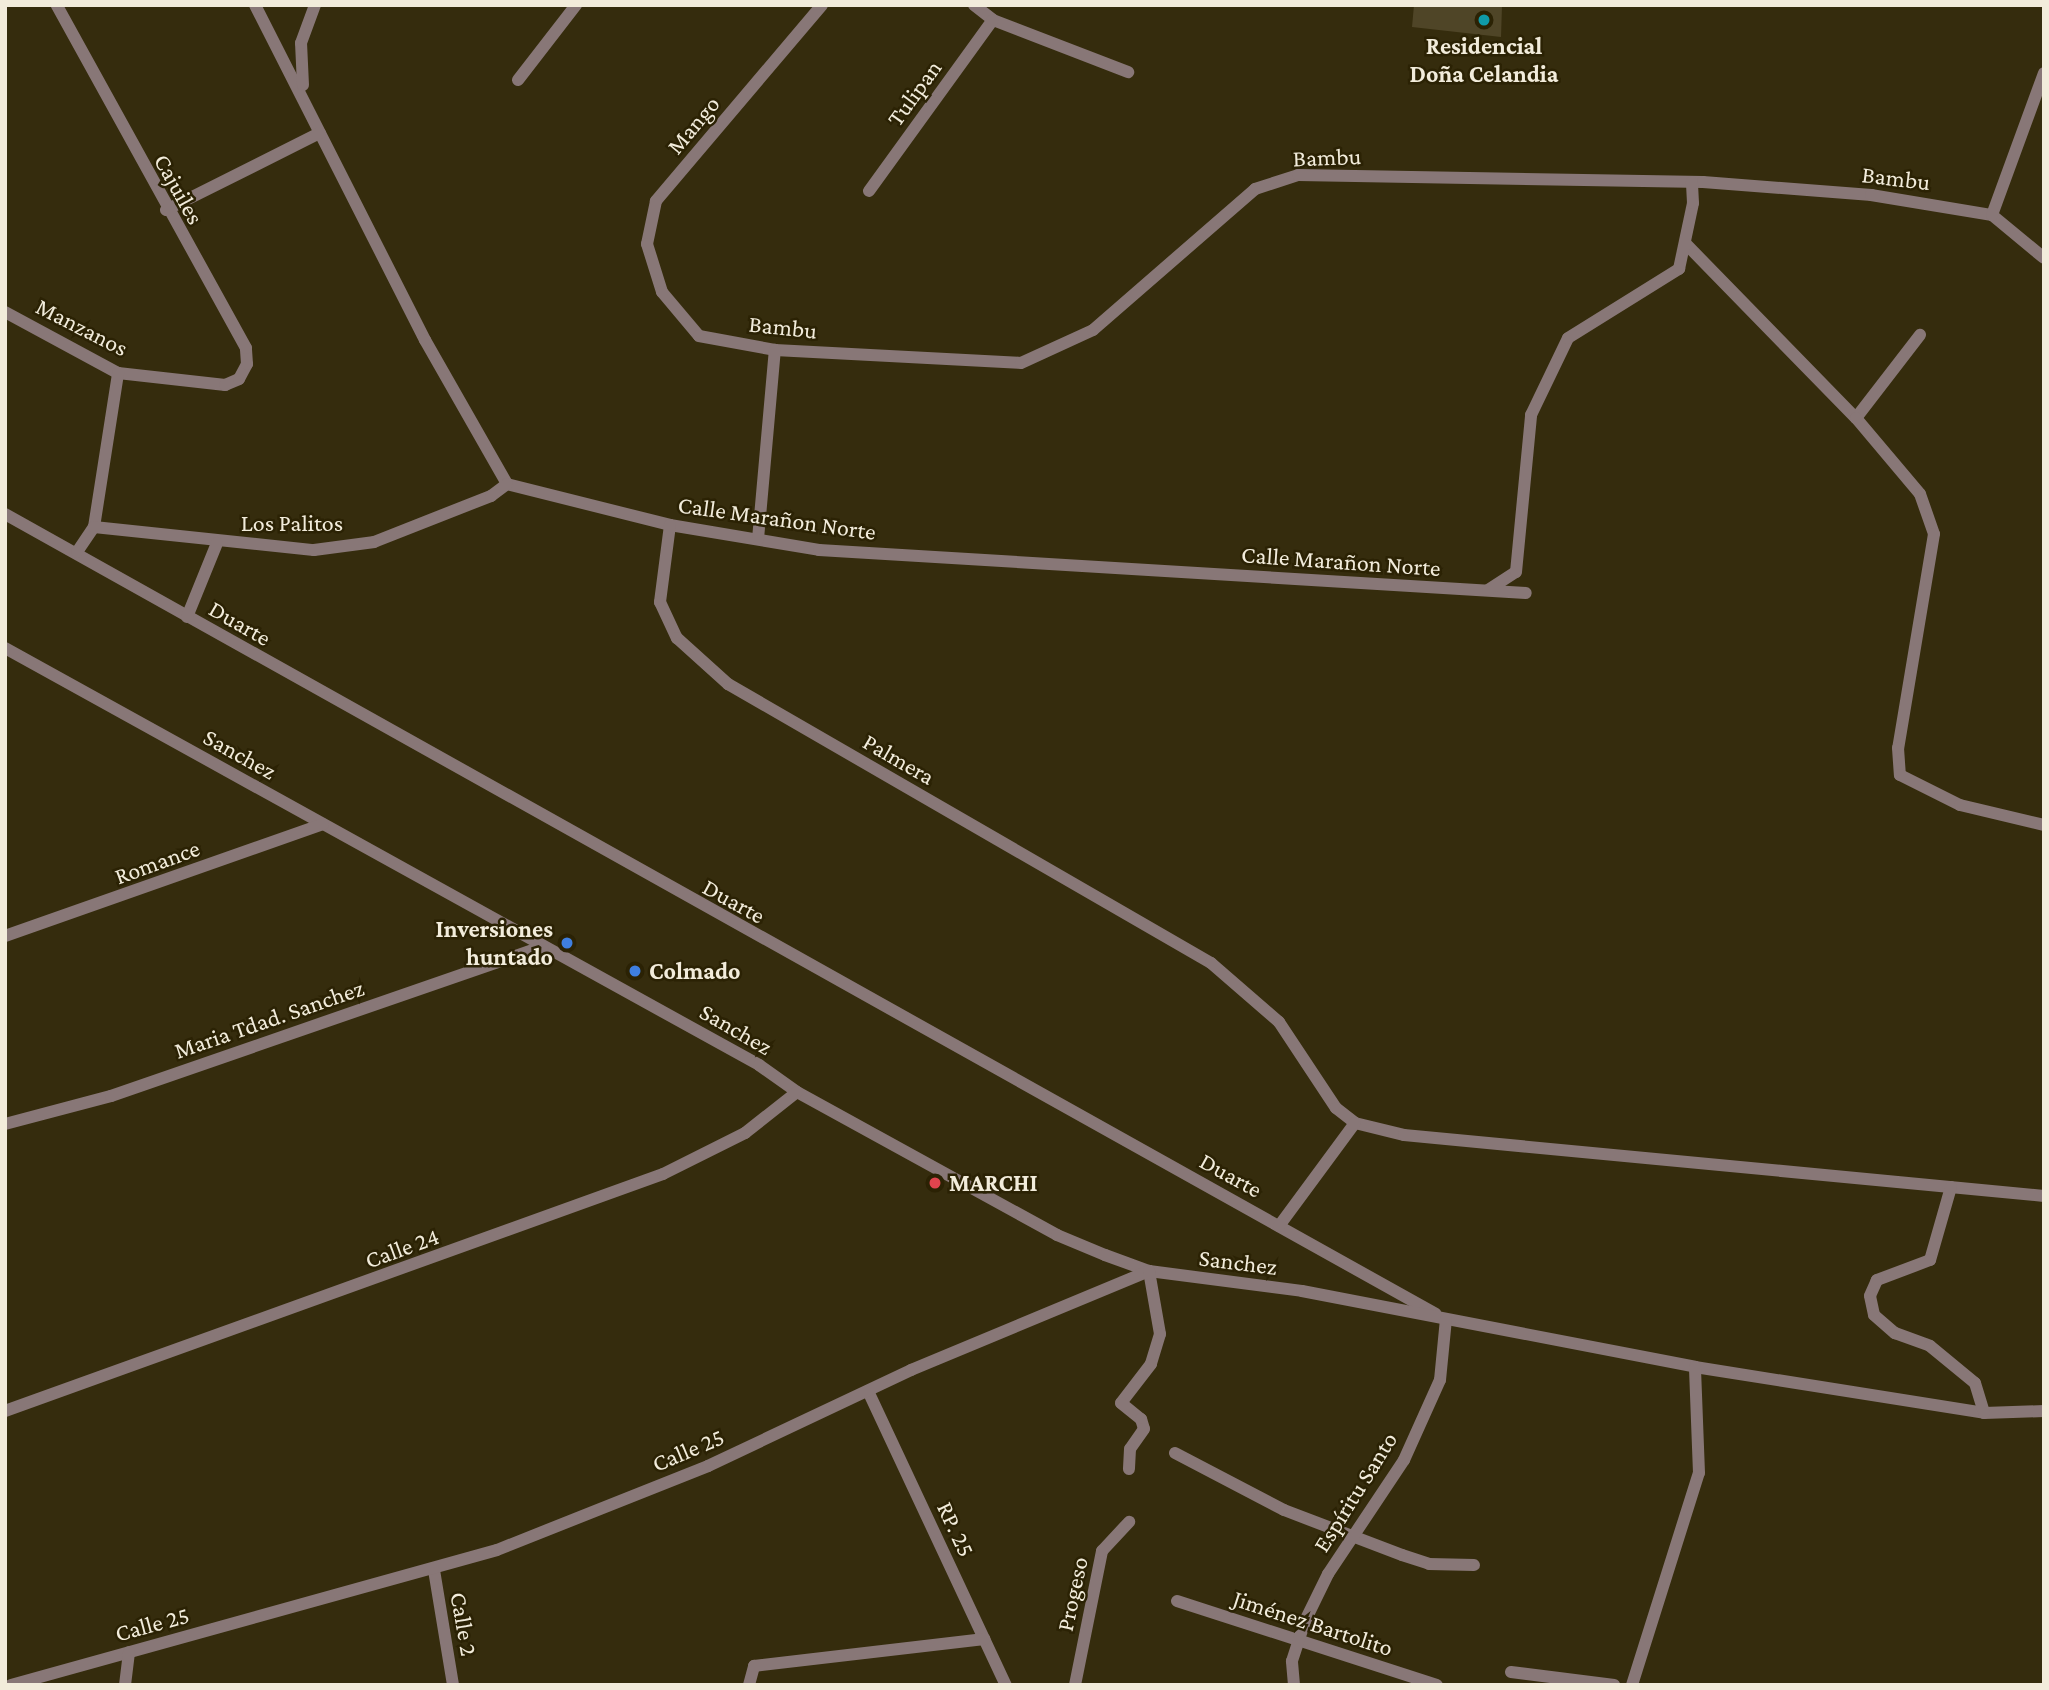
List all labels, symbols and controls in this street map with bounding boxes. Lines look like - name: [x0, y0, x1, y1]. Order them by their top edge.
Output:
- marker: Residencial Doña Celandia: [1476, 12, 1492, 28]
- place label: Residencial Doña Celandia: [1409, 32, 1559, 88]
- street label: Tulipan: [880, 54, 948, 132]
- street label: Mango: [660, 90, 726, 160]
- street label: Bambu: [1292, 141, 1362, 173]
- street label: Cajuiles: [148, 149, 210, 229]
- street label: Bambu: [1860, 160, 1932, 196]
- street label: Manzanos: [31, 292, 133, 362]
- street label: Bambu: [747, 309, 819, 345]
- street label: Calle Marañon Norte: [676, 490, 878, 546]
- street label: Los Palitos: [241, 509, 343, 537]
- street label: Calle Marañon Norte: [1240, 540, 1442, 582]
- street label: Duarte: [204, 594, 276, 652]
- street label: Sanchez: [199, 722, 281, 786]
- street label: Palmera: [858, 727, 940, 791]
- street label: Romance: [110, 833, 204, 891]
- street label: Duarte: [698, 872, 770, 930]
- place label: Inversiones huntado: [436, 915, 553, 971]
- marker: Inversiones huntado: [559, 935, 575, 951]
- place label: Colmado: [649, 957, 741, 985]
- marker: Colmado: [627, 963, 643, 979]
- street label: Maria Tdad. Sanchez: [170, 973, 368, 1065]
- street label: Sanchez: [695, 997, 777, 1061]
- street label: Duarte: [1195, 1146, 1267, 1204]
- place label: MARCHI: [949, 1169, 1038, 1197]
- marker: MARCHI: [927, 1175, 943, 1191]
- street label: Calle 24: [361, 1221, 443, 1275]
- street label: Sanchez: [1197, 1243, 1279, 1281]
- street label: Calle 25: [648, 1422, 728, 1478]
- street label: Espíritu Santo: [1307, 1427, 1403, 1557]
- street label: RP. 25: [931, 1497, 981, 1561]
- street label: Progeso: [1050, 1554, 1094, 1634]
- street label: Jiménez Bartolito: [1230, 1584, 1396, 1662]
- street label: Calle 2: [444, 1590, 484, 1658]
- street label: Calle 25: [112, 1600, 192, 1648]

